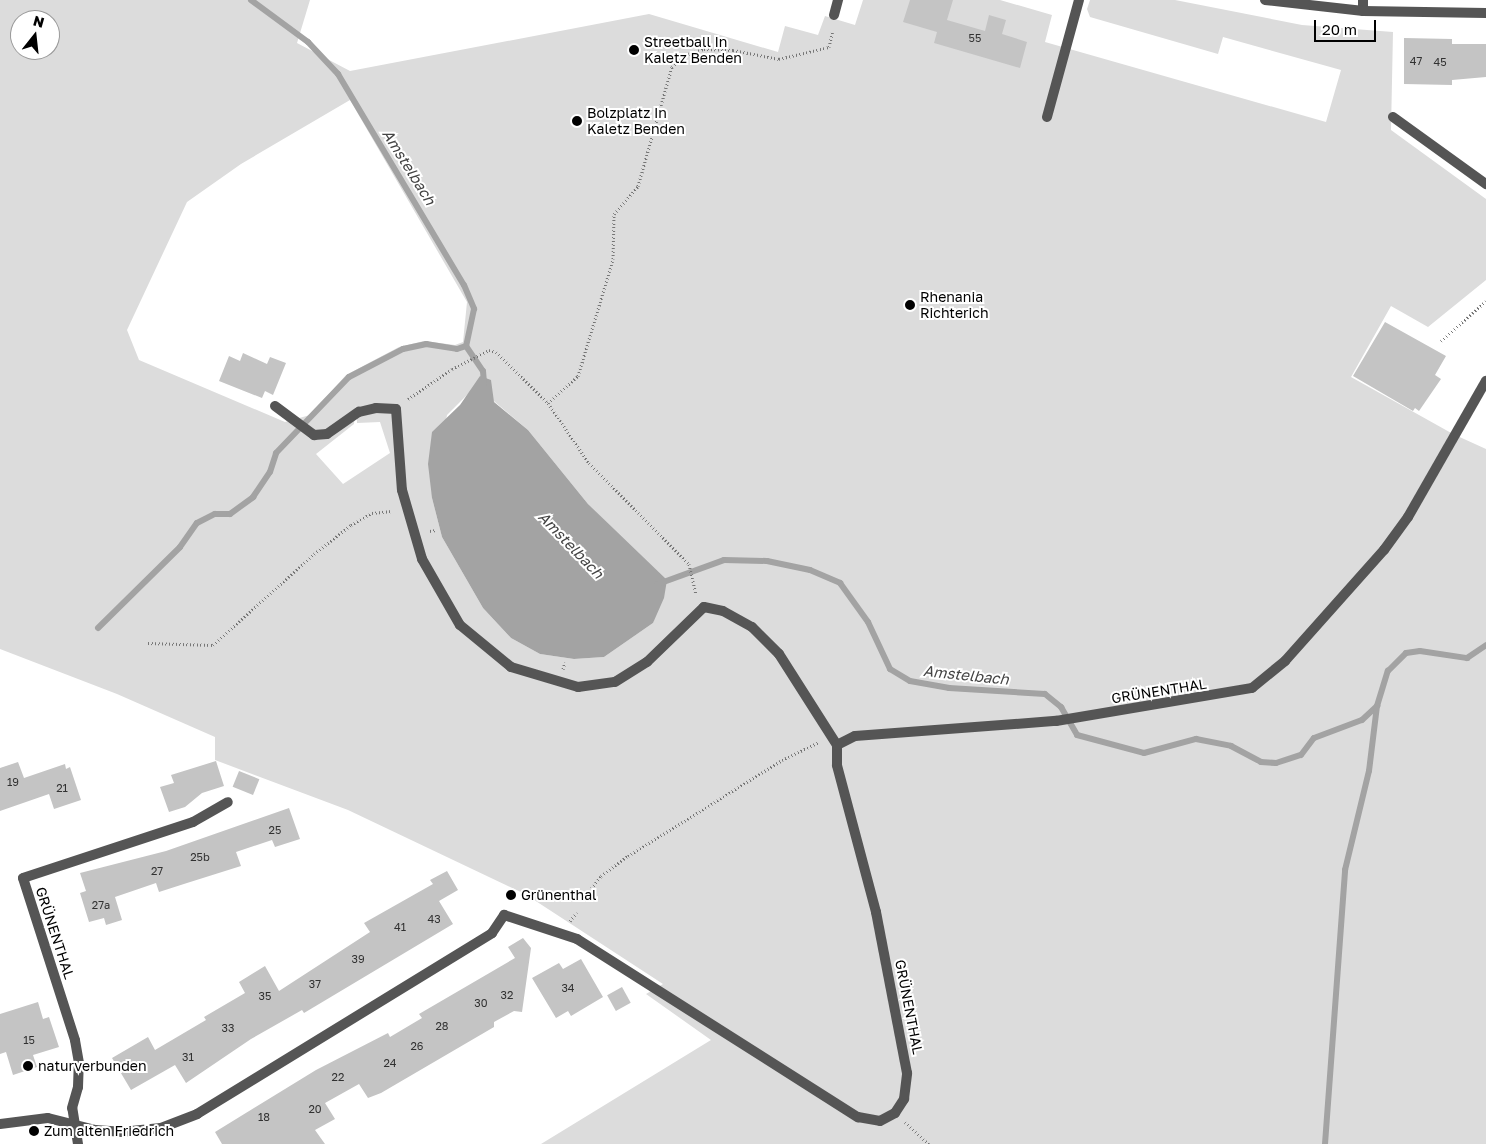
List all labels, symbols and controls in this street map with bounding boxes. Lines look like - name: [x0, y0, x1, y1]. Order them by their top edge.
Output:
- north arrow: [10, 10, 60, 60]
- scale bar: [1316, 10, 1378, 42]
- text: N: [32, 11, 46, 31]
- text: 20 m: [1322, 20, 1357, 38]
- house number: 55: [969, 31, 981, 45]
- place label: Streetball In Kaletz Benden: [644, 34, 742, 66]
- marker: Streetball In Kaletz Benden: [628, 44, 640, 56]
- house number: 47: [1410, 54, 1422, 68]
- house number: 45: [1433, 55, 1447, 69]
- place label: Bolzplatz In Kaletz Benden: [587, 105, 685, 138]
- marker: Bolzplatz In Kaletz Benden: [571, 115, 583, 127]
- water label: Amstelbach: [379, 126, 439, 208]
- place label: Rhenania Richterich: [920, 289, 989, 322]
- marker: Rhenania Richterich: [904, 299, 916, 311]
- water label: Amstelbach: [535, 508, 607, 582]
- water label: Amstelbach: [922, 662, 1010, 688]
- street label: GRÜNENTHAL: [1110, 675, 1208, 707]
- house number: 19: [7, 775, 19, 789]
- house number: 21: [56, 781, 68, 795]
- house number: 25: [269, 823, 281, 837]
- house number: 25b: [190, 850, 210, 864]
- house number: 27: [151, 864, 163, 878]
- street label: GRÜNENTHAL: [32, 885, 78, 981]
- place label: Grünenthal: [521, 887, 597, 903]
- marker: Grünenthal: [505, 889, 517, 901]
- house number: 27a: [92, 898, 110, 912]
- house number: 43: [427, 912, 441, 926]
- house number: 41: [394, 920, 406, 934]
- house number: 39: [351, 952, 365, 966]
- street label: GRÜNENTHAL: [892, 958, 926, 1056]
- house number: 37: [309, 977, 321, 991]
- house number: 34: [561, 981, 575, 995]
- house number: 32: [501, 988, 513, 1002]
- house number: 35: [259, 989, 271, 1003]
- house number: 30: [474, 996, 488, 1010]
- house number: 28: [435, 1019, 449, 1033]
- house number: 33: [222, 1021, 234, 1035]
- house number: 15: [23, 1033, 35, 1047]
- house number: 26: [410, 1039, 424, 1053]
- house number: 31: [182, 1050, 194, 1064]
- house number: 24: [383, 1056, 397, 1070]
- place label: naturverbunden: [38, 1058, 146, 1074]
- marker: naturverbunden: [22, 1060, 34, 1072]
- house number: 22: [332, 1070, 344, 1084]
- house number: 20: [308, 1102, 322, 1116]
- house number: 18: [258, 1110, 270, 1124]
- place label: Zum alten Friedrich: [44, 1123, 174, 1139]
- marker: Zum alten Friedrich: [28, 1125, 40, 1137]

